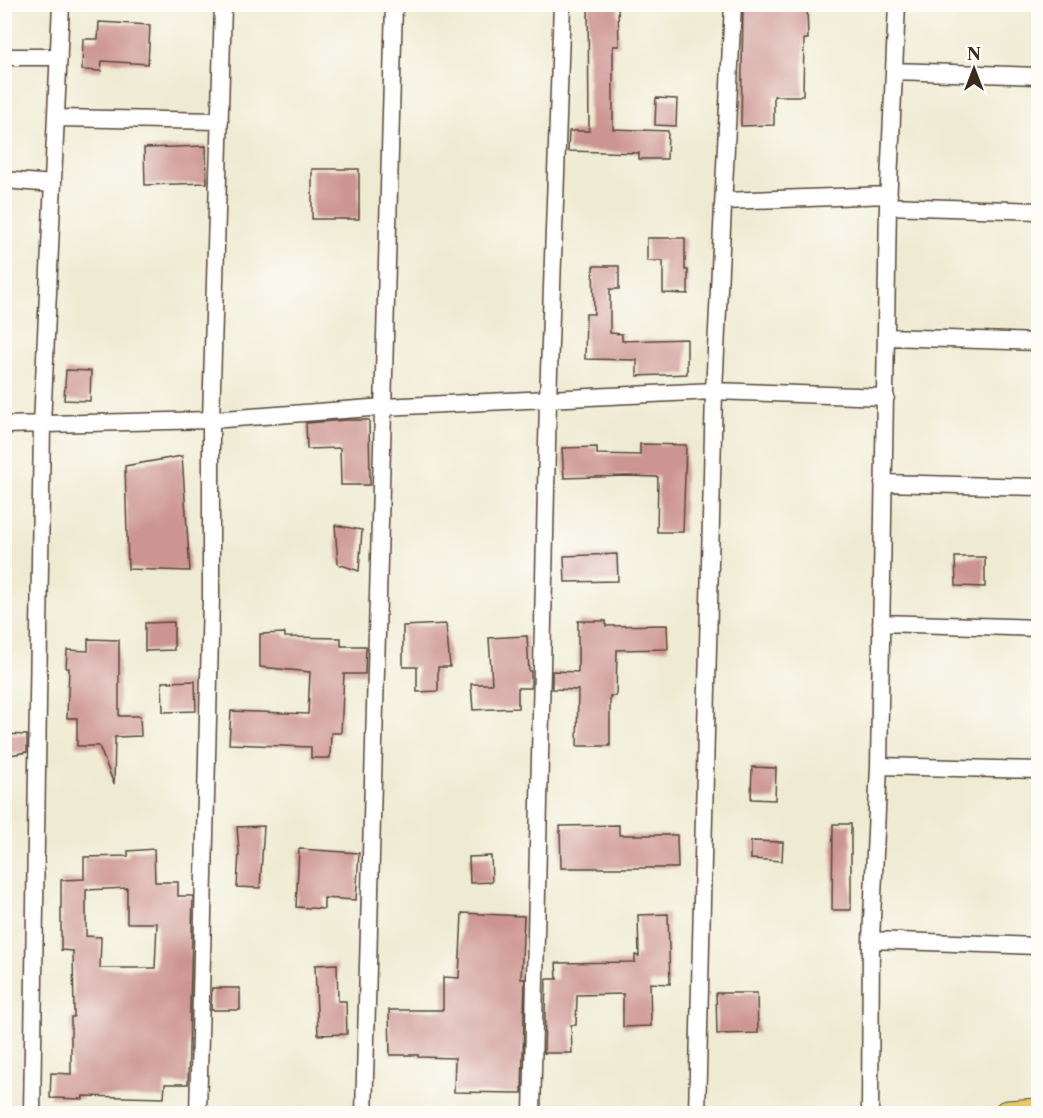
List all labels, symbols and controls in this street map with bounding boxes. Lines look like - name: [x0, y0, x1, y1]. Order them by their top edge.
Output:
- north arrow: [944, 39, 1004, 99]
- text: N: [967, 44, 981, 64]

